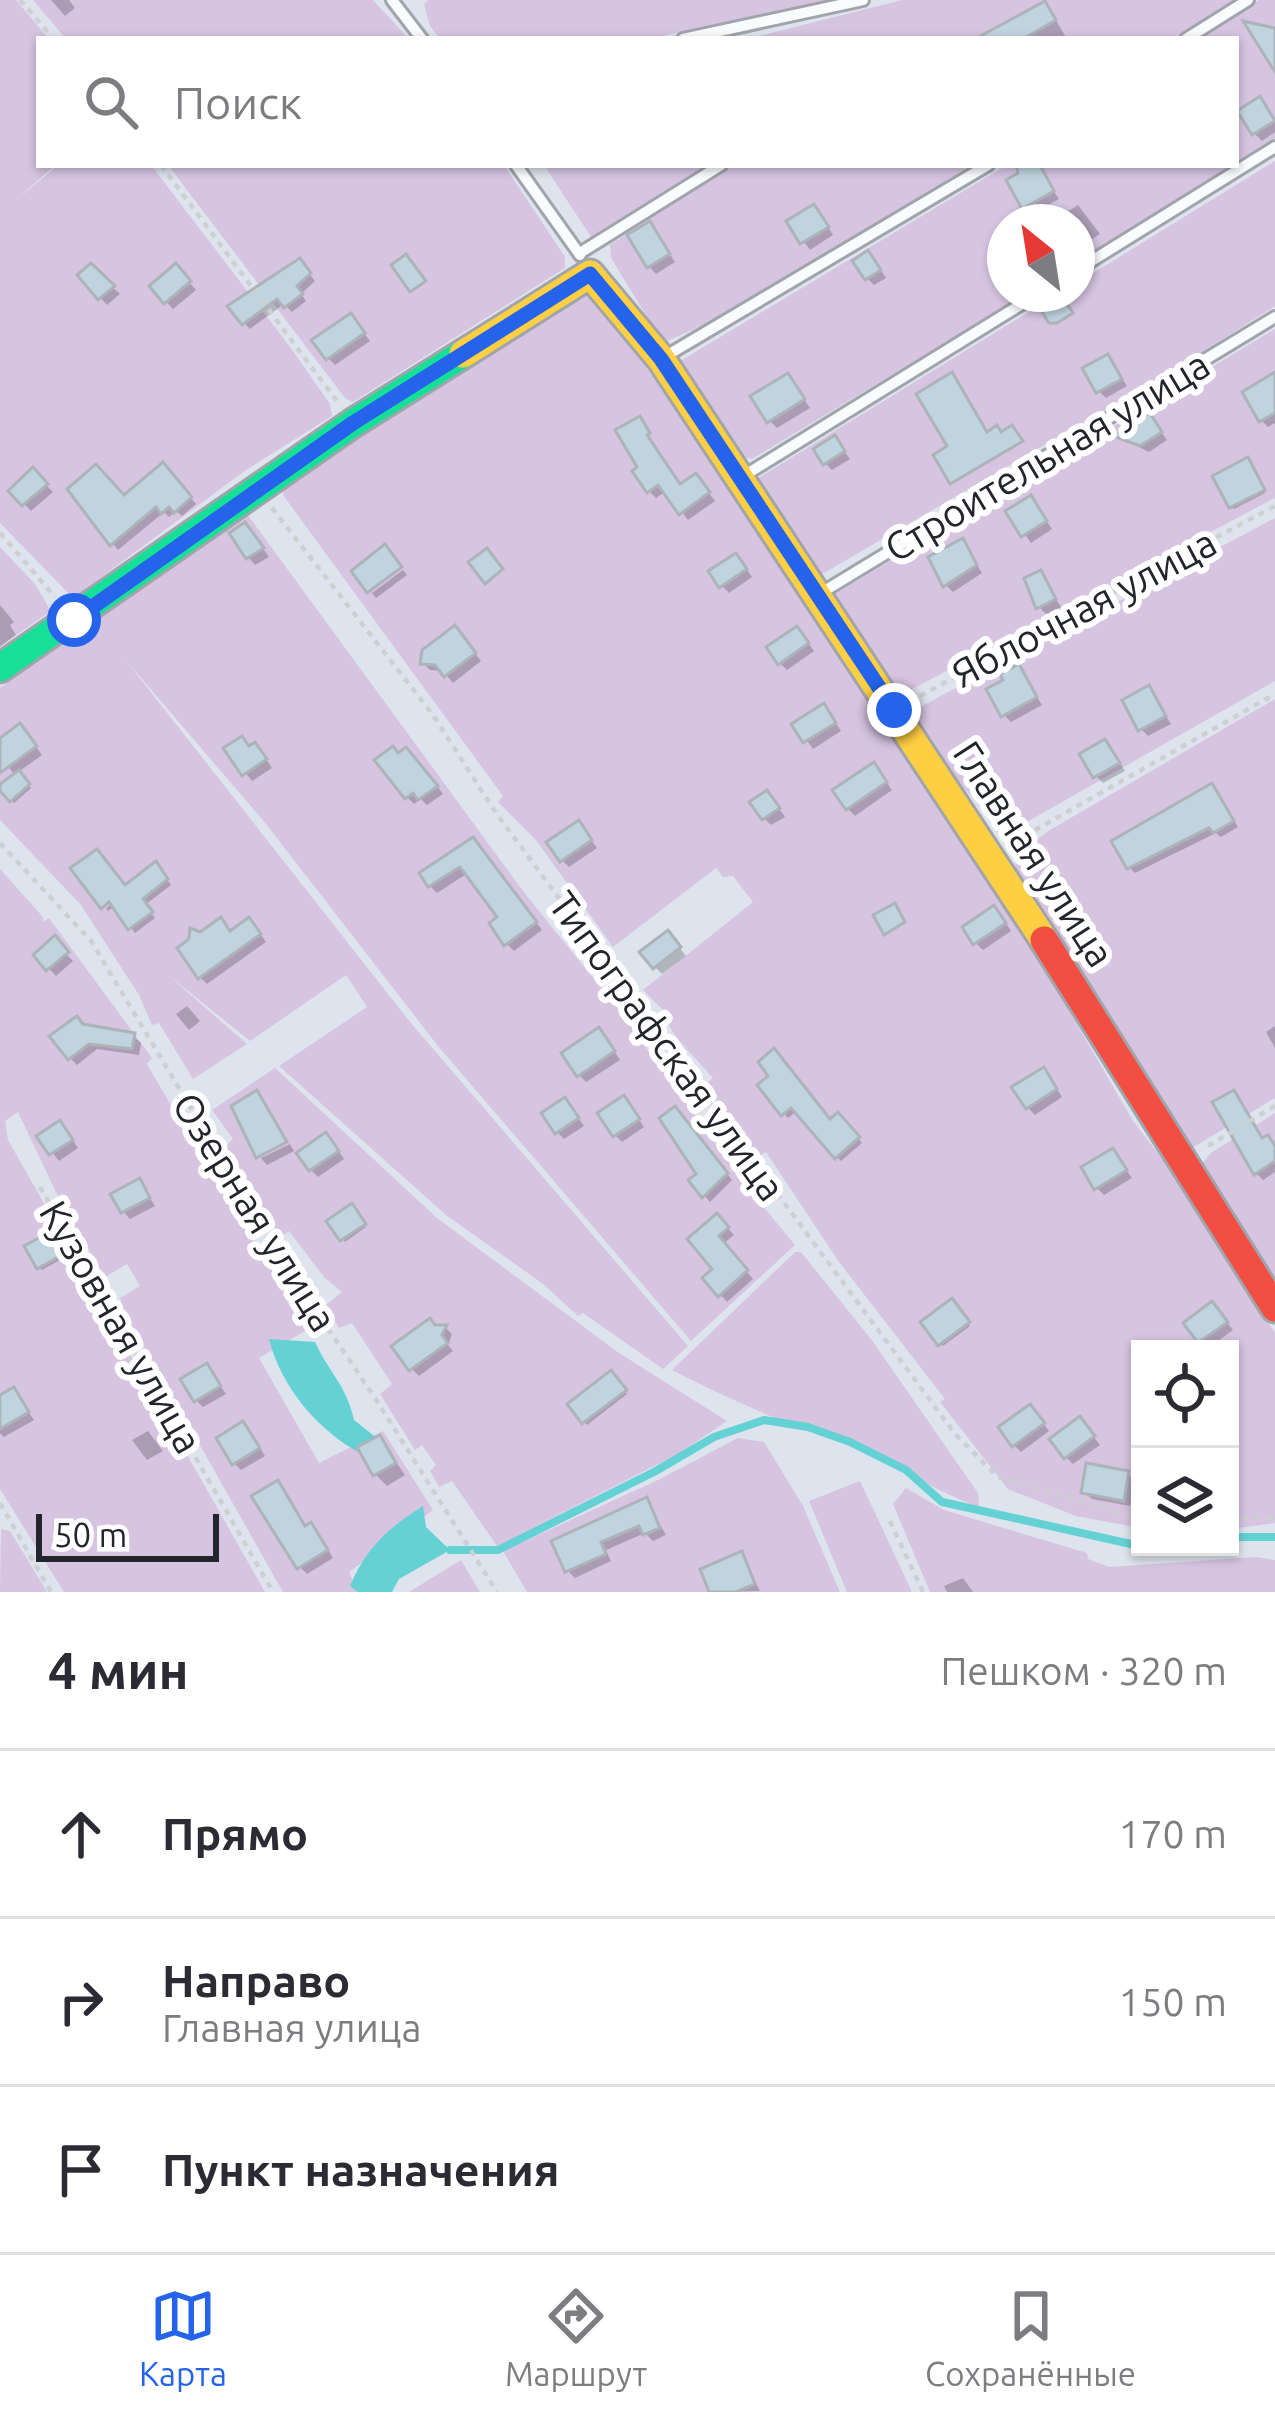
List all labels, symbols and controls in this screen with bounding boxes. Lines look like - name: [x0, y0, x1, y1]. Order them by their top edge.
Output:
- search box: [36, 36, 1239, 168]
- icon: search: [78, 69, 144, 135]
- text: Поиск: [174, 77, 302, 128]
- north arrow: [987, 204, 1095, 312]
- street label: Строительная улица: [877, 342, 1217, 569]
- street label: Яблочная улица: [944, 520, 1223, 695]
- route start: [47, 593, 101, 647]
- route end: [867, 683, 921, 737]
- street label: Главная улица: [946, 733, 1123, 974]
- street label: Типографская улица: [541, 883, 794, 1208]
- street label: Озерная улица: [165, 1085, 346, 1339]
- street label: Кузовная улица: [32, 1193, 211, 1460]
- map controls: [1131, 1340, 1239, 1556]
- button: locate: [1131, 1340, 1239, 1448]
- button: layers: [1131, 1448, 1239, 1556]
- scale bar: [36, 1508, 219, 1561]
- text: 50 m: [54, 1516, 127, 1553]
- text: 4 мин: [48, 1641, 189, 1699]
- text: Пешком · 320 m: [940, 1649, 1227, 1692]
- icon: ahead: [48, 1801, 114, 1867]
- text: Прямо: [162, 1808, 308, 1859]
- text: 170 m: [1118, 1812, 1227, 1855]
- text: Направо: [162, 1955, 350, 2006]
- icon: right: [48, 1969, 114, 2035]
- text: 150 m: [1118, 1980, 1227, 2023]
- text: Главная улица: [162, 2006, 421, 2049]
- icon: arrive: [48, 2137, 114, 2203]
- text: Пункт назначения: [162, 2144, 560, 2195]
- tab: Карта: [139, 2283, 227, 2392]
- tab: Маршрут: [505, 2283, 647, 2392]
- tab: Сохранённые: [925, 2283, 1136, 2392]

